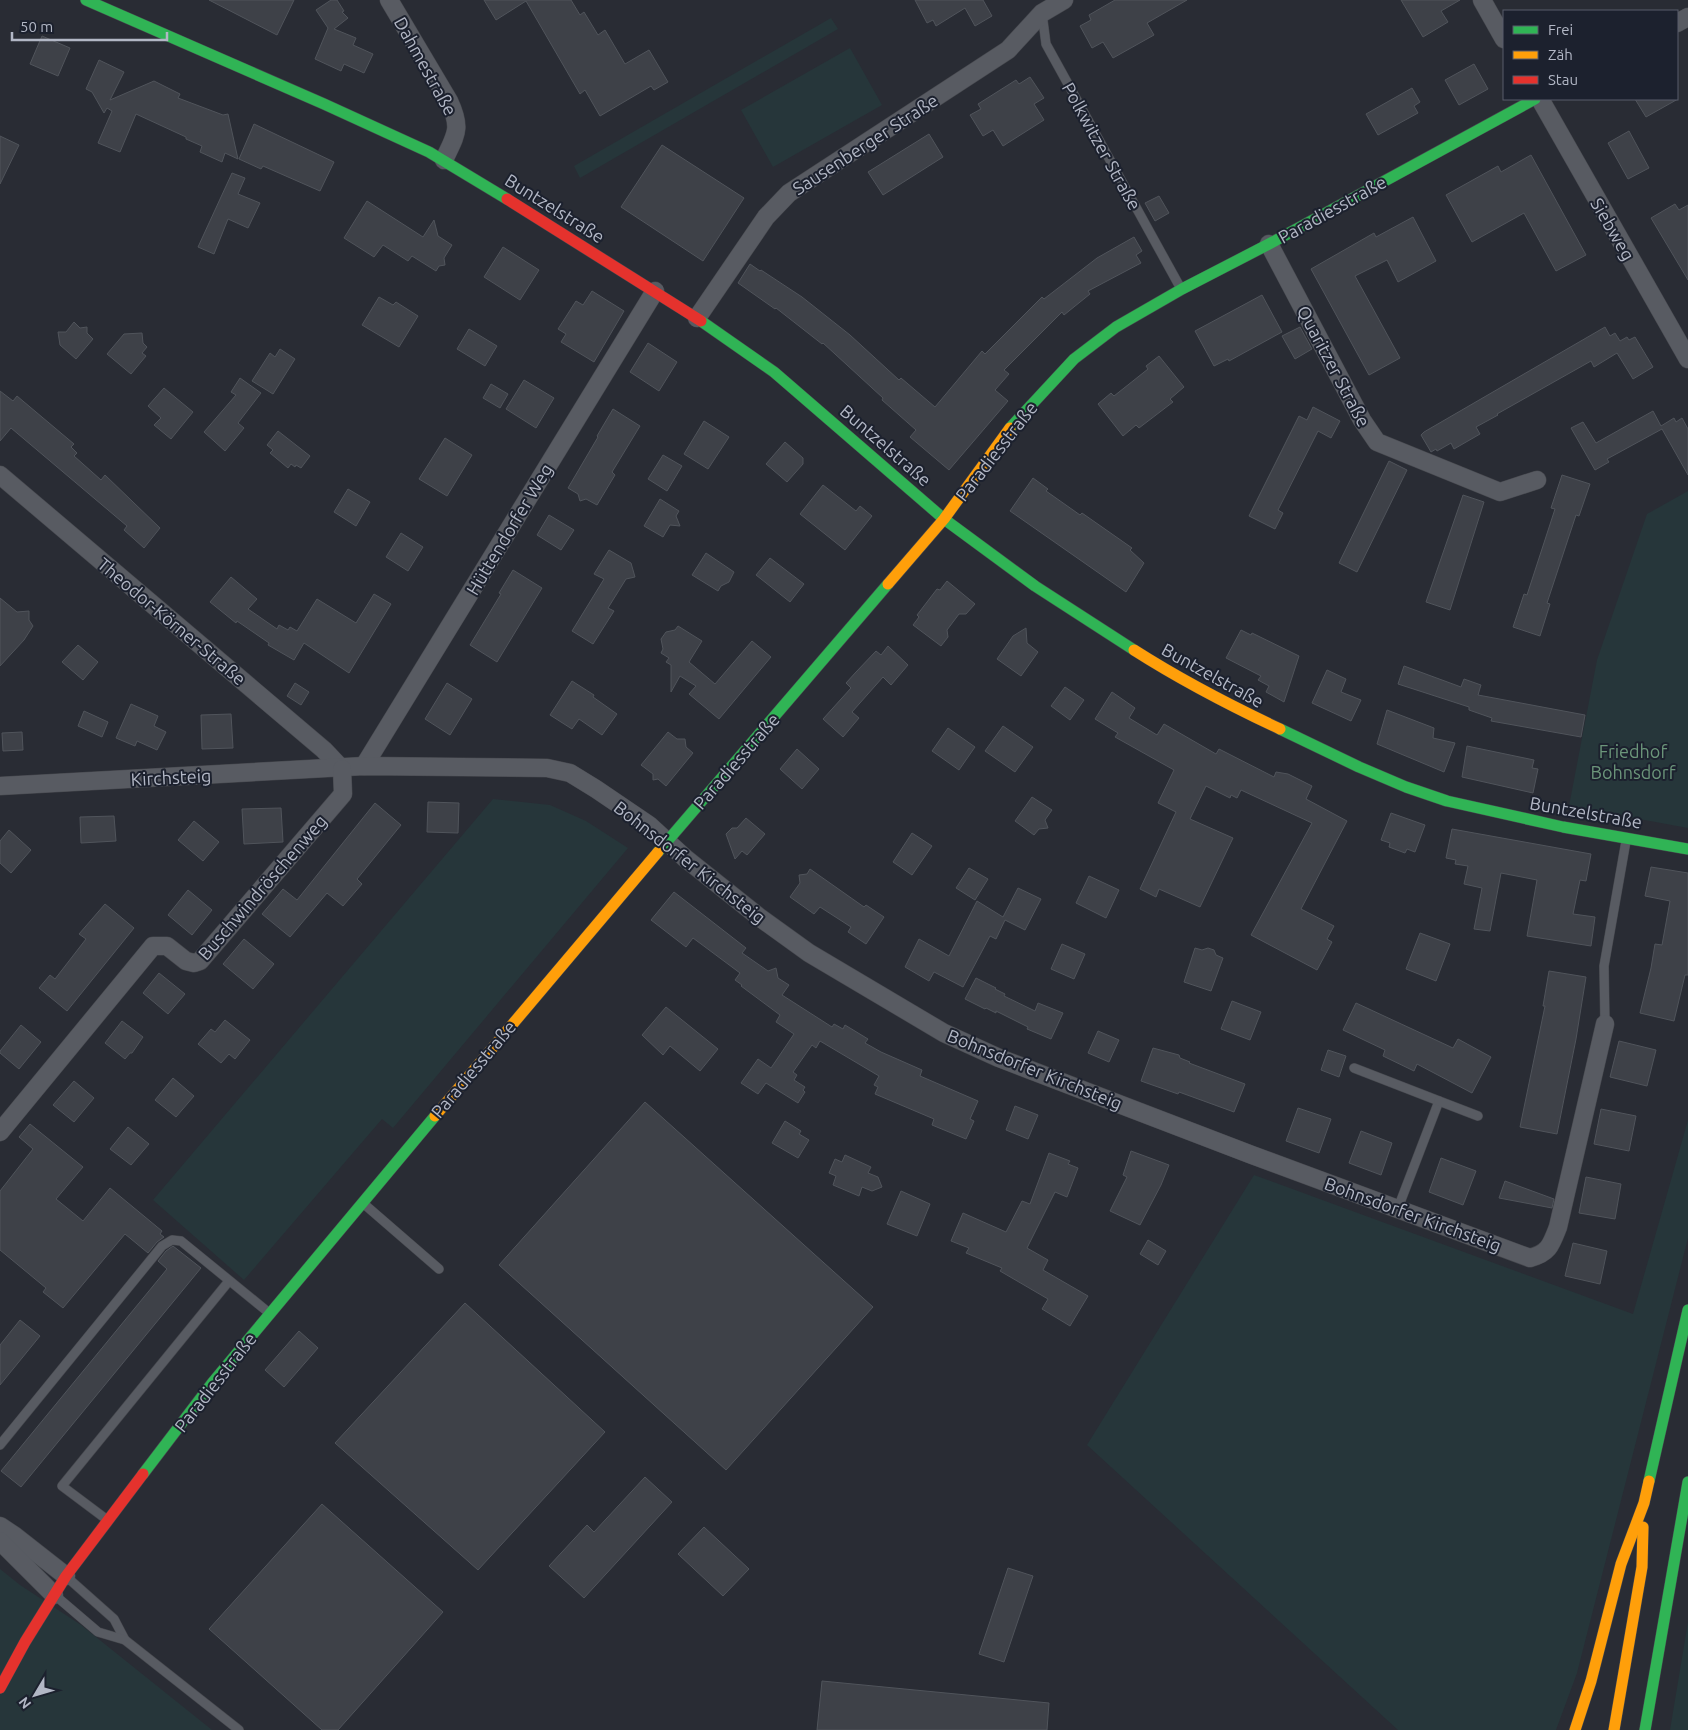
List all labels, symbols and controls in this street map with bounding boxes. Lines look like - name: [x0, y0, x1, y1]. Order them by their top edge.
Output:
- scale bar: [12, 10, 168, 42]
- legend: [1503, 10, 1678, 100]
- street label: Dahmestraße: [391, 13, 461, 119]
- text: 50 m: [20, 18, 53, 35]
- text: Frei: [1548, 21, 1573, 38]
- text: Zäh: [1548, 46, 1573, 63]
- text: Stau: [1548, 71, 1578, 88]
- street label: Polkwitzer Straße: [1059, 79, 1145, 213]
- street label: Sausenberger Straße: [789, 90, 941, 198]
- street label: Buntzelstraße: [502, 169, 608, 247]
- street label: Paradiesstraße: [1275, 171, 1389, 247]
- street label: Siebweg: [1587, 194, 1639, 264]
- street label: Quaritzer Straße: [1293, 302, 1374, 430]
- street label: Paradiesstraße: [951, 397, 1041, 505]
- street label: Buntzelstraße: [837, 400, 935, 490]
- street label: Hüttendorfer Weg: [462, 460, 556, 598]
- street label: Theodor-Körner-Straße: [94, 553, 250, 689]
- street label: Buntzelstraße: [1158, 639, 1268, 711]
- street label: Paradiesstraße: [689, 709, 783, 813]
- park label: Friedhof Bohnsdorf: [1590, 741, 1676, 782]
- street label: Kirchsteig: [130, 765, 212, 789]
- street label: Buntzelstraße: [1528, 792, 1644, 832]
- street label: Bohnsdorfer Kirchsteig: [610, 797, 770, 927]
- street label: Buschwindröschenweg: [194, 810, 330, 964]
- street label: Paradiesstraße: [427, 1016, 519, 1122]
- street label: Bohnsdorfer Kirchsteig: [945, 1025, 1125, 1113]
- street label: Bohnsdorfer Kirchsteig: [1322, 1173, 1504, 1255]
- street label: Paradiesstraße: [170, 1328, 260, 1436]
- north arrow: [10, 1670, 60, 1720]
- text: N: [15, 1694, 34, 1712]

